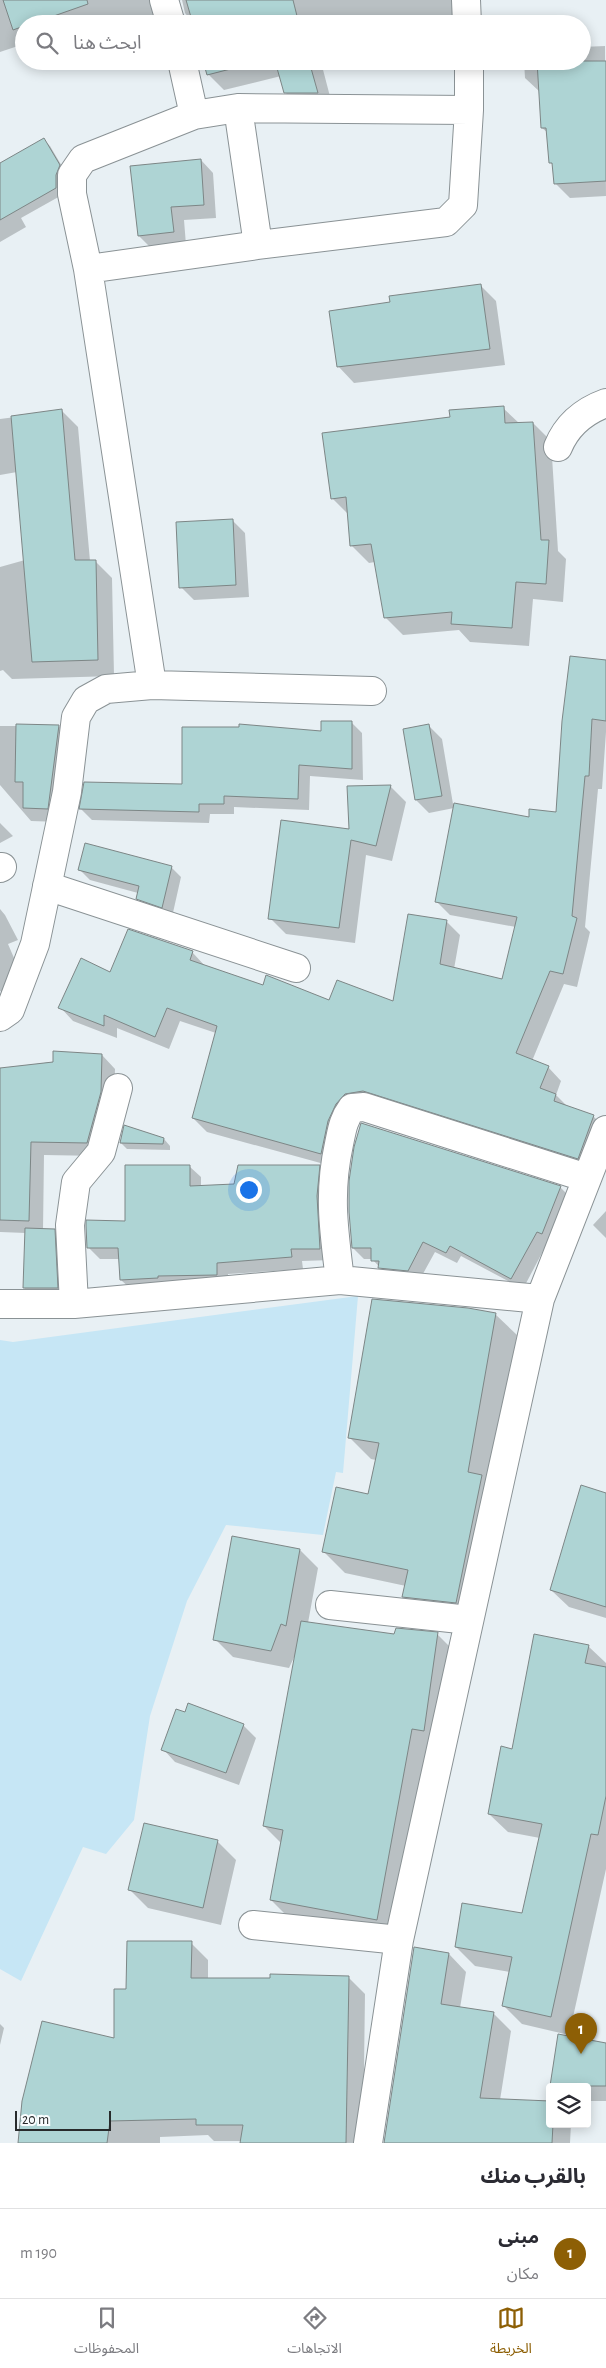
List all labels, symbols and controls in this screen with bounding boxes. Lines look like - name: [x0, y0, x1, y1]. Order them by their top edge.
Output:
- search box: [15, 15, 591, 70]
- icon: search: [33, 29, 61, 57]
- text: ابحث هنا: [73, 34, 142, 53]
- your location: [236, 1177, 262, 1203]
- pin: 1: [565, 2013, 597, 2054]
- map controls: [546, 2083, 591, 2128]
- button: layers: [546, 2083, 591, 2128]
- scale bar: [15, 2108, 111, 2131]
- text: 20 m: [22, 2113, 49, 2127]
- text: بالقرب منك: [480, 2166, 586, 2187]
- text: مبنى: [498, 2228, 539, 2247]
- text: 190 m: [20, 2245, 57, 2261]
- text: 1: [567, 2245, 573, 2261]
- text: مكان: [507, 2266, 539, 2282]
- tab: المحفوظات: [74, 2304, 139, 2363]
- tab: الاتجاهات: [287, 2304, 342, 2363]
- tab: الخريطة: [490, 2304, 532, 2363]

